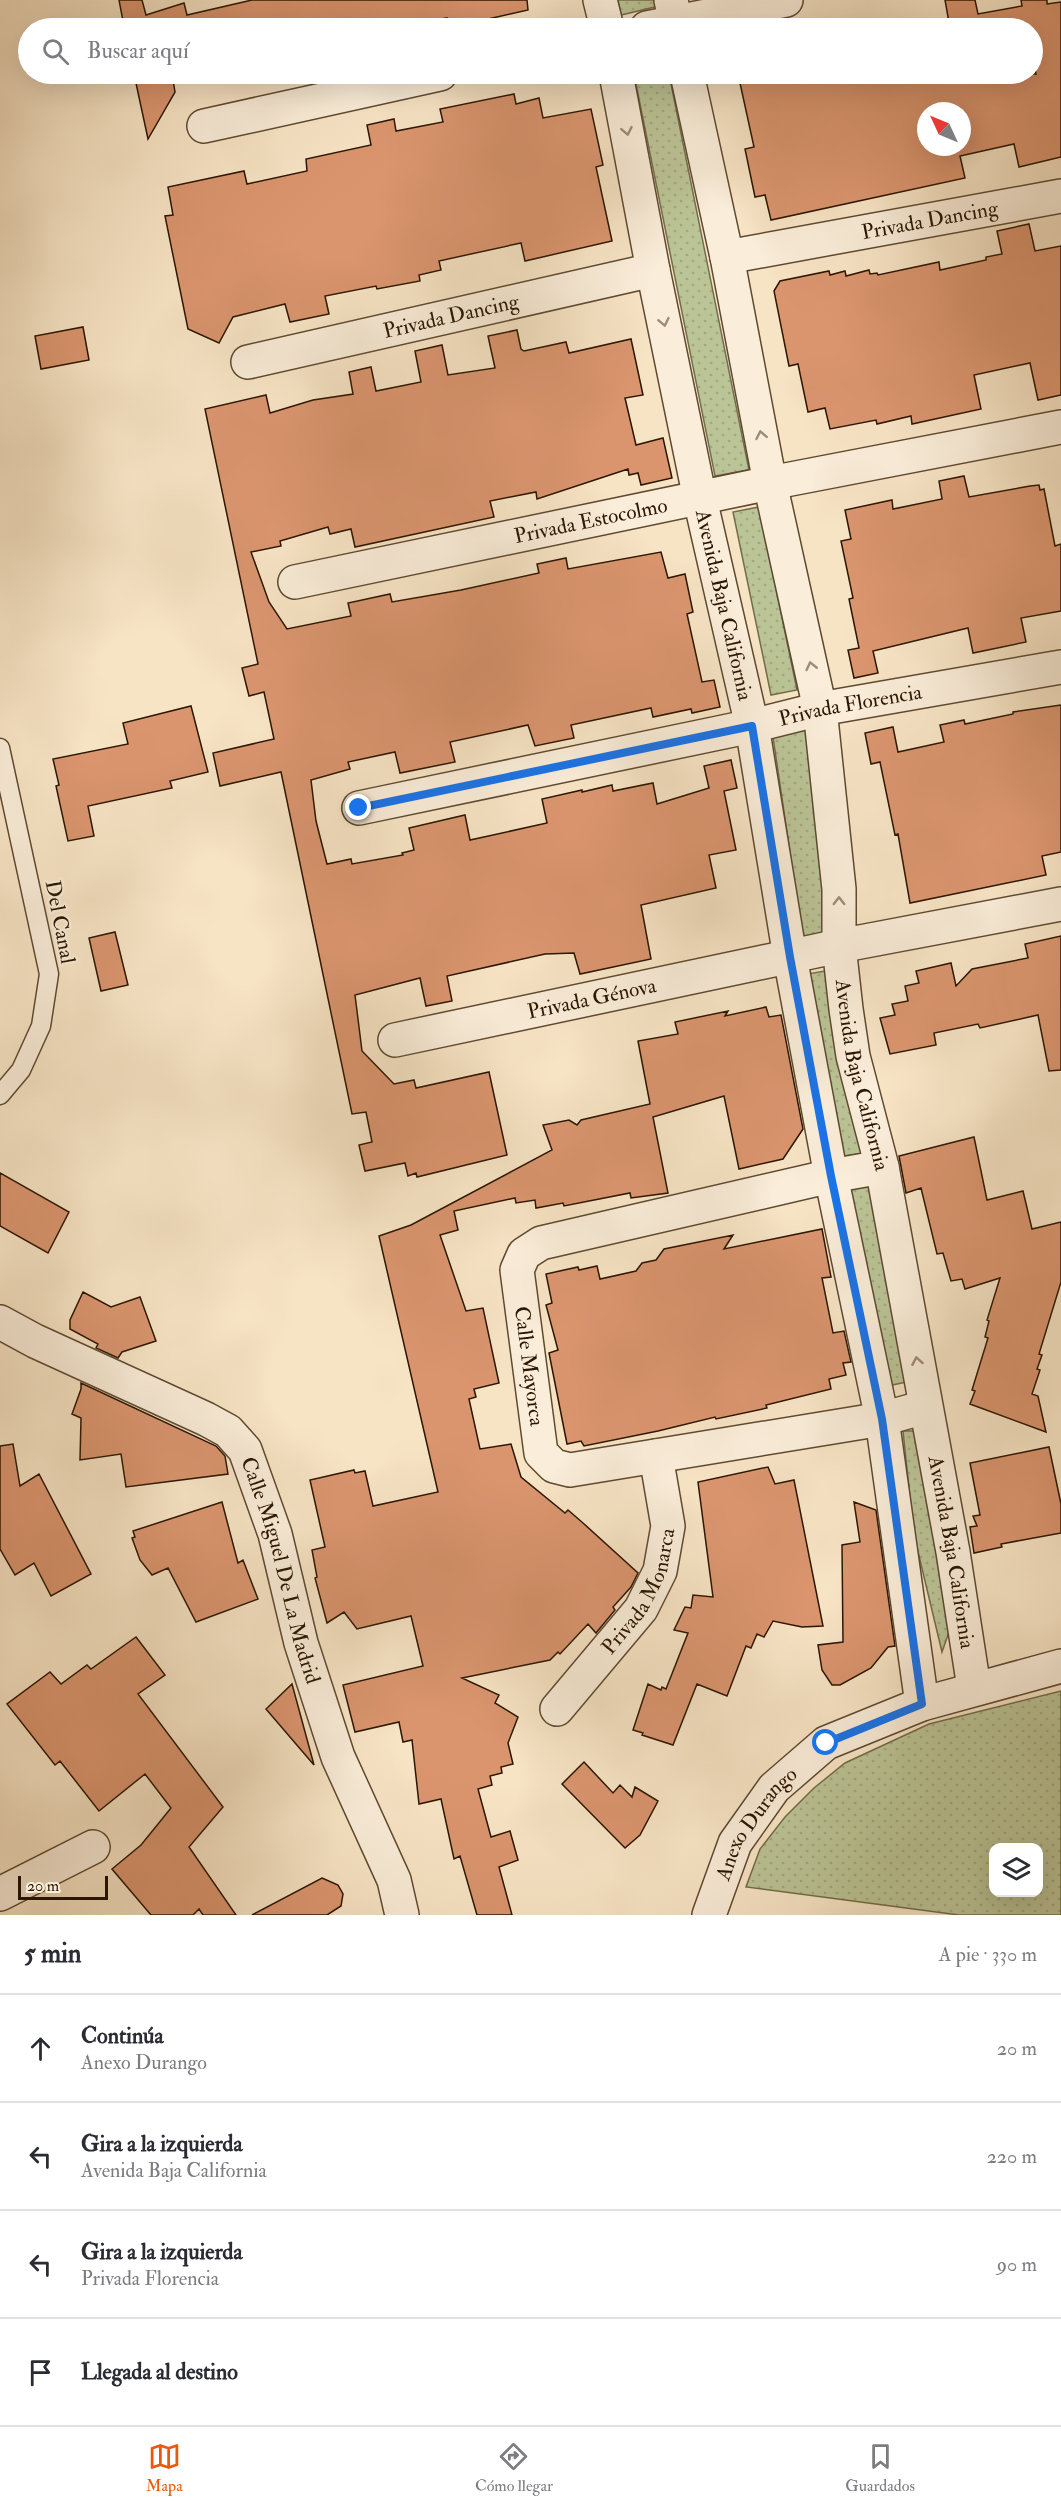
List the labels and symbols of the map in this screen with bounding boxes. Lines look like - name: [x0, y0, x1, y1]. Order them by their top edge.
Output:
- north arrow: [917, 102, 971, 156]
- one-way arrow: [620, 126, 633, 136]
- street label: Privada Dancing: [859, 194, 1001, 246]
- street label: Privada Dancing: [380, 287, 522, 344]
- one-way arrow: [657, 317, 670, 327]
- one-way arrow: [755, 430, 768, 440]
- street label: Privada Estocolmo: [512, 491, 670, 549]
- street label: Avenida Baja California: [689, 506, 759, 704]
- one-way arrow: [805, 662, 818, 672]
- street label: Privada Florencia: [776, 678, 924, 732]
- route end: [345, 794, 371, 820]
- street label: Del Canal: [39, 878, 81, 967]
- one-way arrow: [833, 897, 845, 906]
- street label: Privada Génova: [525, 971, 659, 1025]
- street label: Avenida Baja California: [829, 977, 896, 1174]
- street label: Calle Mayorca: [508, 1304, 551, 1428]
- one-way arrow: [911, 1357, 924, 1367]
- street label: Calle Miguel De La Madrid: [235, 1453, 327, 1688]
- street label: Avenida Baja California: [922, 1453, 981, 1651]
- street label: Privada Monarca: [595, 1526, 681, 1660]
- route start: [812, 1729, 838, 1755]
- street label: Anexo Durango: [709, 1761, 803, 1885]
- scale bar: [18, 1873, 108, 1900]

